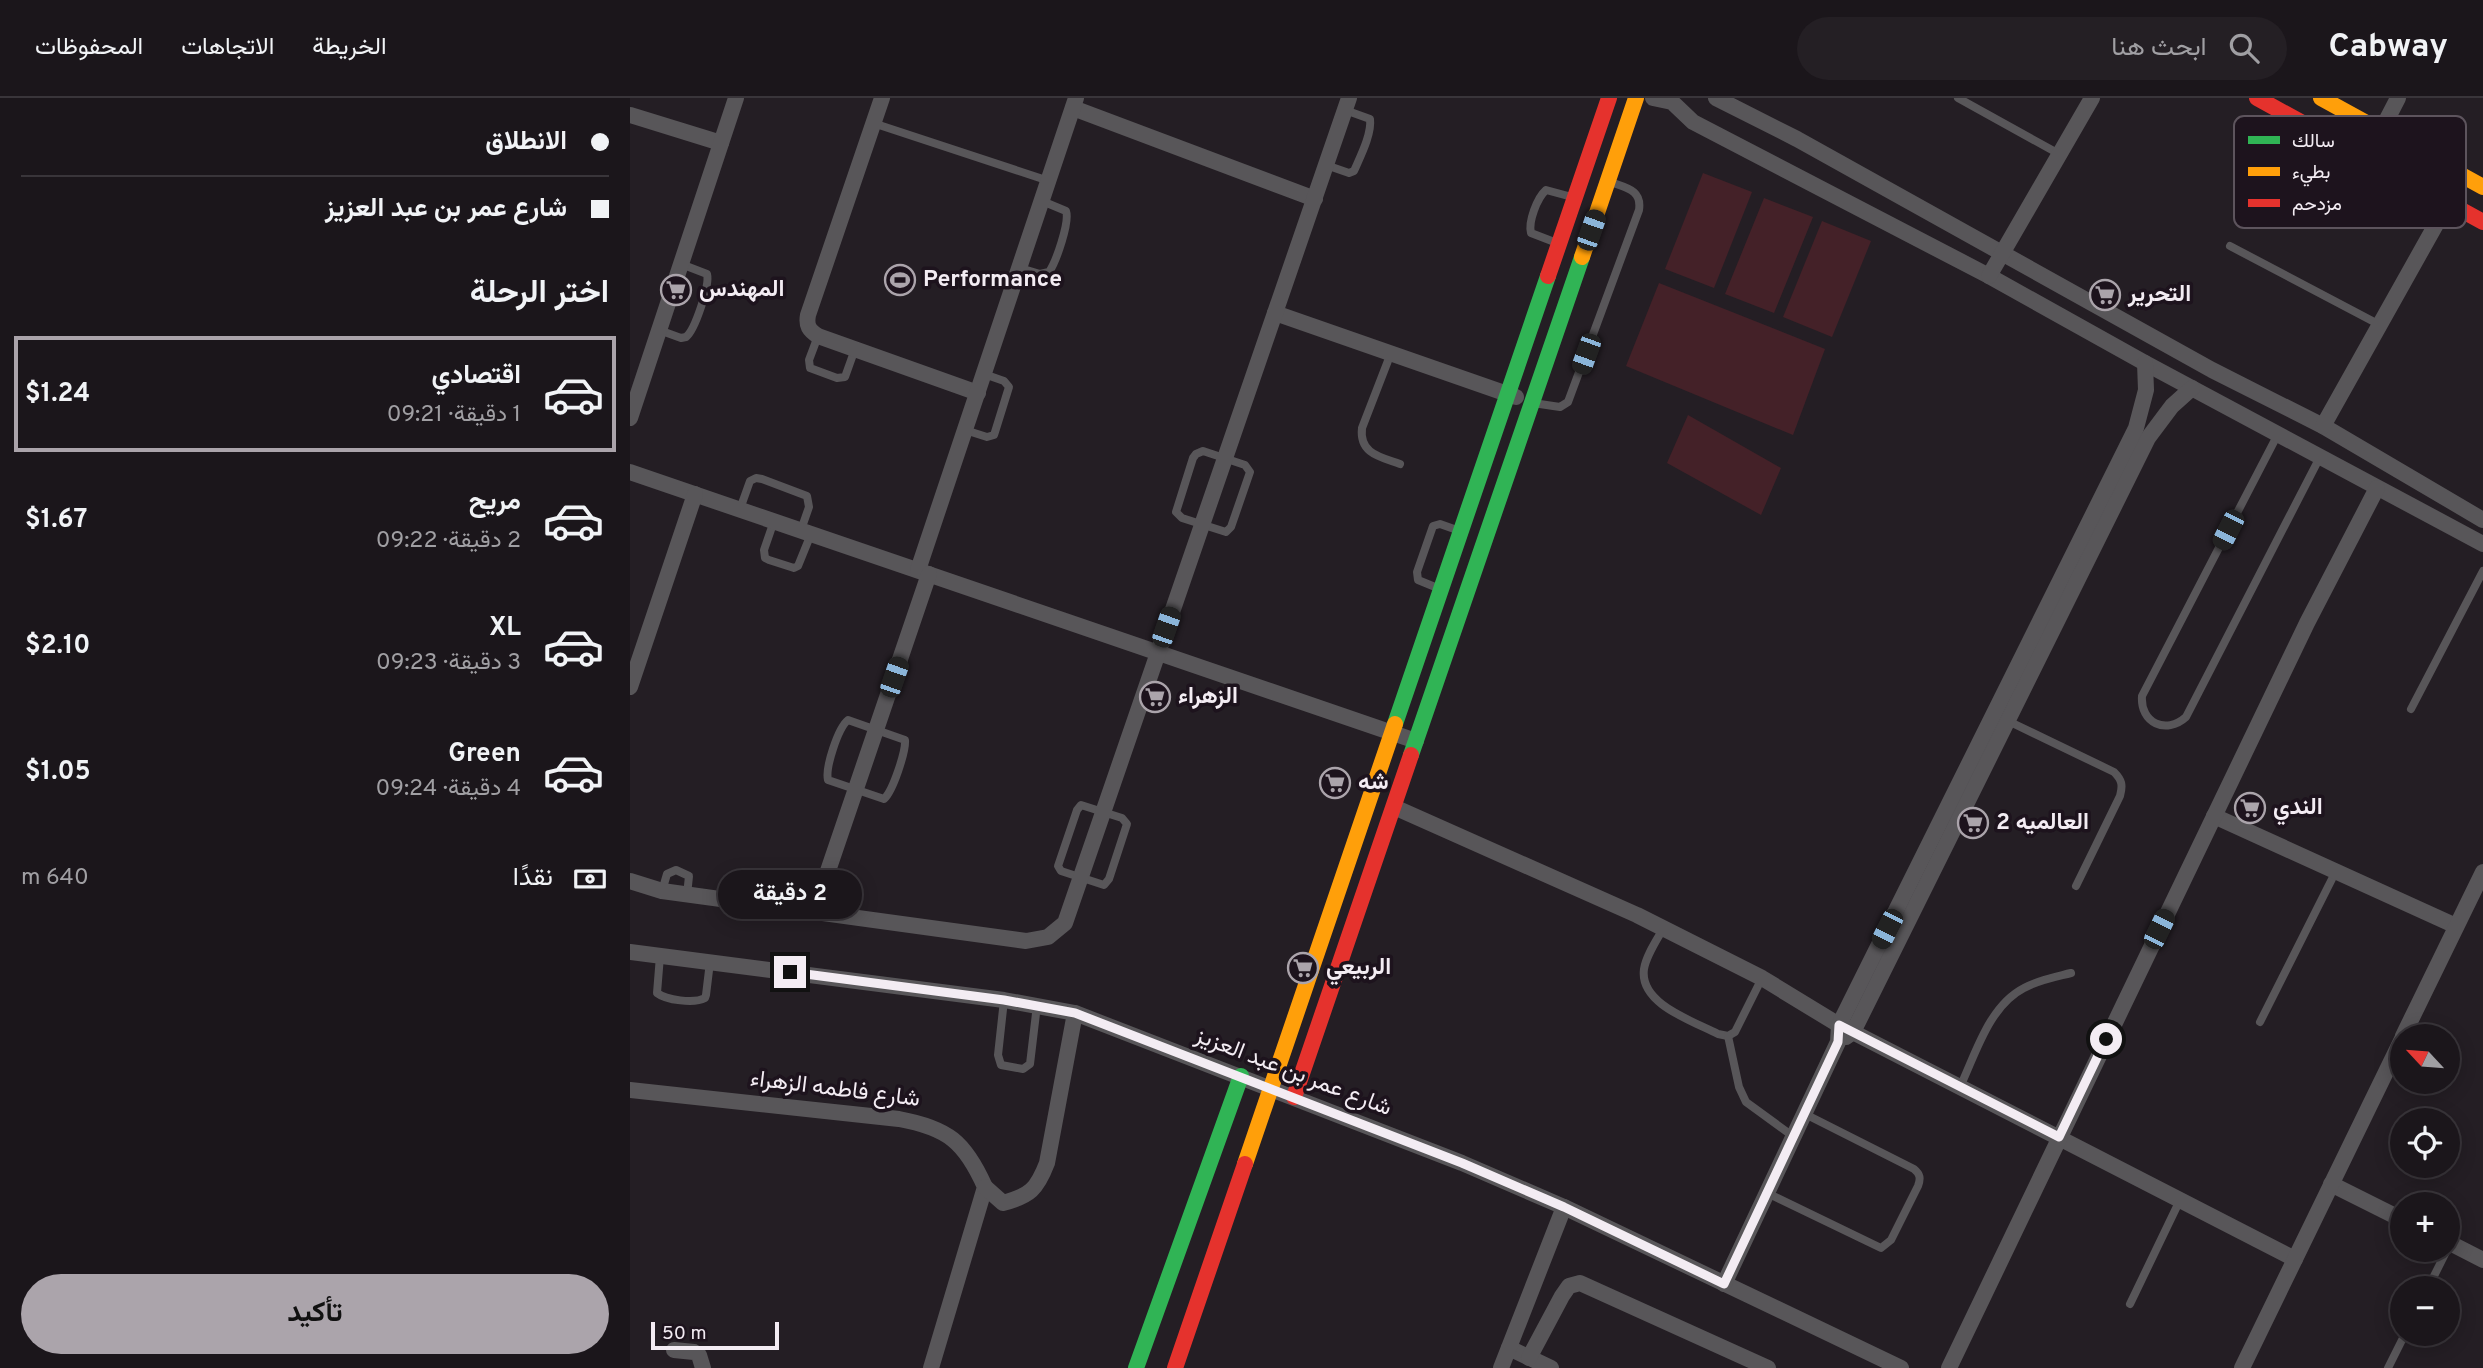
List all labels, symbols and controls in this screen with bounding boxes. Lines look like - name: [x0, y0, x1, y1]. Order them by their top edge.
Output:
- search box: [1797, 17, 2287, 80]
- text: Cabway: [2329, 27, 2448, 69]
- icon: search: [2225, 29, 2263, 67]
- text: ابحث هنا: [2111, 32, 2207, 65]
- text: المحفوظات: [35, 33, 143, 63]
- text: الاتجاهات: [181, 33, 274, 63]
- text: الخريطة: [312, 33, 387, 63]
- legend: [2234, 116, 2466, 228]
- text: الانطلاق: [485, 126, 567, 159]
- text: سالك: [2292, 130, 2335, 154]
- text: بطيء: [2292, 161, 2330, 187]
- text: شارع عمر بن عبد العزيز: [325, 193, 567, 226]
- text: مزدحم: [2292, 193, 2342, 217]
- car: [1575, 207, 1608, 253]
- sports icon: Performance: [883, 263, 917, 297]
- place label: Performance: [923, 266, 1062, 295]
- supermarket icon: المهندس: [659, 273, 693, 307]
- text: اختر الرحلة: [470, 274, 609, 314]
- place label: المهندس: [699, 276, 784, 305]
- supermarket icon: التحرير: [2088, 278, 2122, 312]
- place label: التحرير: [2127, 281, 2191, 310]
- car: [1569, 331, 1604, 377]
- text: اقتصادي: [432, 360, 521, 393]
- icon: car: [542, 363, 605, 426]
- text: $1.24: [25, 378, 90, 411]
- text: 1 دقيقة · 09:21: [387, 401, 521, 430]
- text: مريح: [469, 486, 521, 519]
- icon: car: [542, 489, 605, 552]
- text: $1.67: [25, 504, 88, 537]
- car: [2210, 507, 2247, 553]
- text: 2 دقيقة · 09:22: [376, 527, 521, 556]
- car: [1150, 604, 1183, 650]
- text: XL: [489, 612, 521, 645]
- icon: car: [542, 615, 605, 678]
- text: $2.10: [25, 630, 90, 663]
- text: 3 دقيقة · 09:23: [376, 649, 521, 678]
- car: [878, 654, 911, 700]
- supermarket icon: الزهراء: [1138, 680, 1172, 714]
- place label: الزهراء: [1178, 683, 1238, 712]
- text: Green: [448, 738, 521, 771]
- icon: car: [542, 741, 605, 804]
- text: $1.05: [25, 756, 91, 789]
- supermarket icon: شه: [1318, 766, 1352, 800]
- place label: شه: [1358, 769, 1389, 798]
- text: 4 دقيقة · 09:24: [375, 775, 521, 804]
- supermarket icon: الندي: [2233, 791, 2267, 825]
- place label: الندي: [2273, 794, 2323, 825]
- supermarket icon: العالميه 2: [1956, 806, 1990, 840]
- place label: العالميه 2: [1996, 809, 2089, 838]
- icon: cash: [571, 860, 609, 898]
- text: نقدًا: [513, 862, 553, 895]
- text: 640 m: [21, 864, 89, 893]
- callout: 2 دقيقة: [718, 870, 862, 920]
- text: 2 دقيقة: [753, 880, 827, 909]
- car: [1869, 906, 1906, 952]
- car: [2141, 906, 2178, 952]
- supermarket icon: الربيعي: [1286, 951, 1320, 985]
- place label: الربيعي: [1326, 954, 1391, 986]
- route end: [774, 956, 806, 988]
- street label: شارع عمر بن عبد العزيز: [1190, 1022, 1395, 1124]
- route start: [2090, 1023, 2122, 1055]
- north arrow: [2390, 1024, 2460, 1094]
- map controls: [2390, 1024, 2460, 1346]
- street label: شارع فاطمه الزهراء: [749, 1065, 921, 1115]
- button: locate: [2390, 1108, 2460, 1178]
- button: +: [2390, 1192, 2460, 1262]
- button: تأكيد: [21, 1274, 609, 1354]
- button: −: [2390, 1276, 2460, 1346]
- scale bar: [651, 1319, 779, 1351]
- text: 50 m: [662, 1322, 707, 1346]

